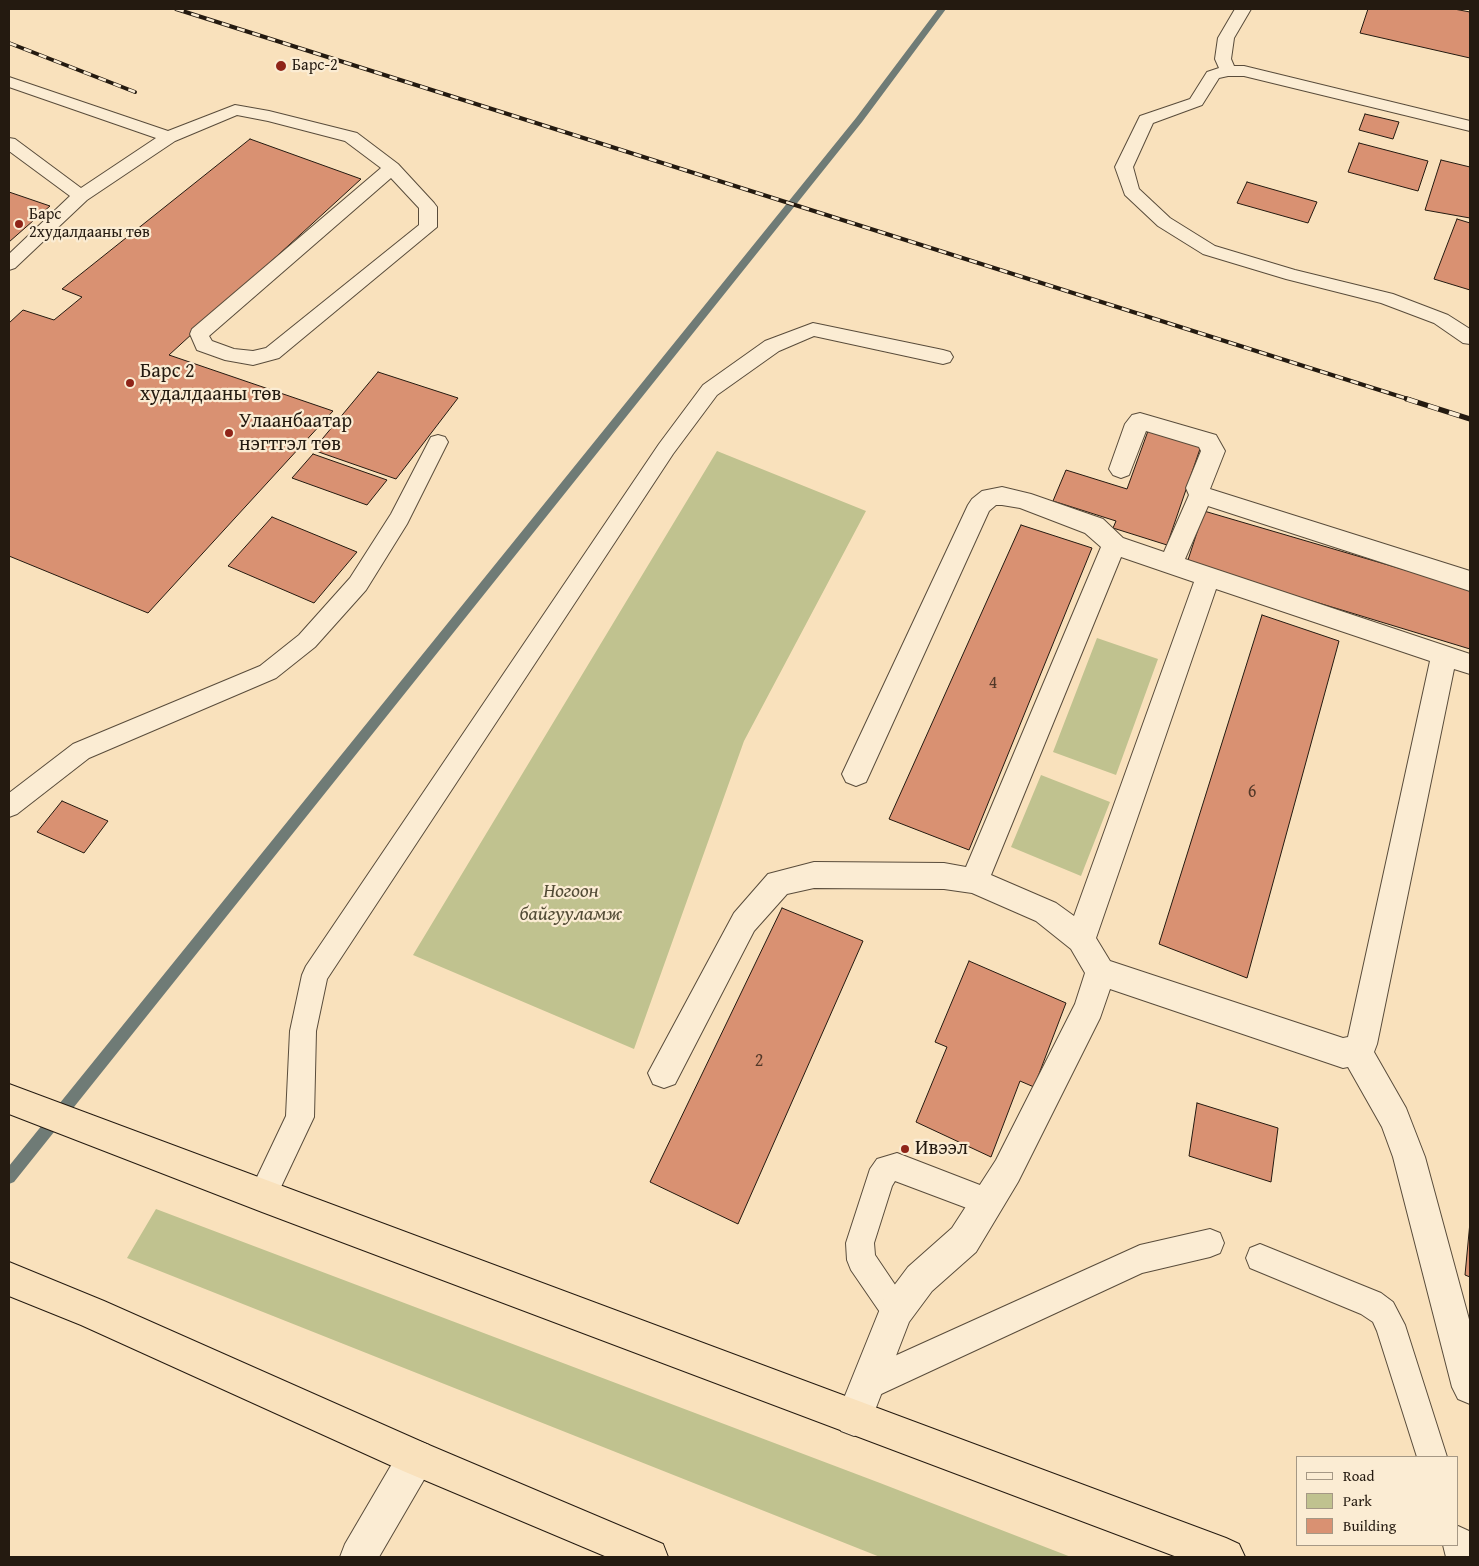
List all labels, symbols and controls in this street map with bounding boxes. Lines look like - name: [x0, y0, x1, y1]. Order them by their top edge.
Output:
- place label: Барс-2: [292, 56, 338, 76]
- marker: Барс-2: [274, 59, 288, 73]
- place label: Барс 2худалдааны төв: [29, 205, 150, 243]
- marker: Барс 2худалдааны төв: [13, 218, 25, 230]
- place label: Барс 2 худалдааны төв: [140, 360, 281, 407]
- marker: Барс 2 худалдааны төв: [124, 377, 136, 389]
- place label: Улаанбаатар нэгтгэл төв: [239, 410, 352, 457]
- marker: Улаанбаатар нэгтгэл төв: [223, 427, 235, 439]
- house number: 4: [989, 672, 997, 694]
- house number: 6: [1248, 781, 1256, 803]
- park label: Ногоон байгууламж: [520, 880, 622, 927]
- house number: 2: [755, 1050, 763, 1072]
- place label: Ивээл: [915, 1137, 968, 1161]
- marker: Ивээл: [899, 1143, 911, 1155]
- legend: [1296, 1456, 1459, 1546]
- text: Road: [1343, 1465, 1374, 1486]
- text: Park: [1343, 1490, 1372, 1511]
- text: Building: [1343, 1515, 1396, 1536]

